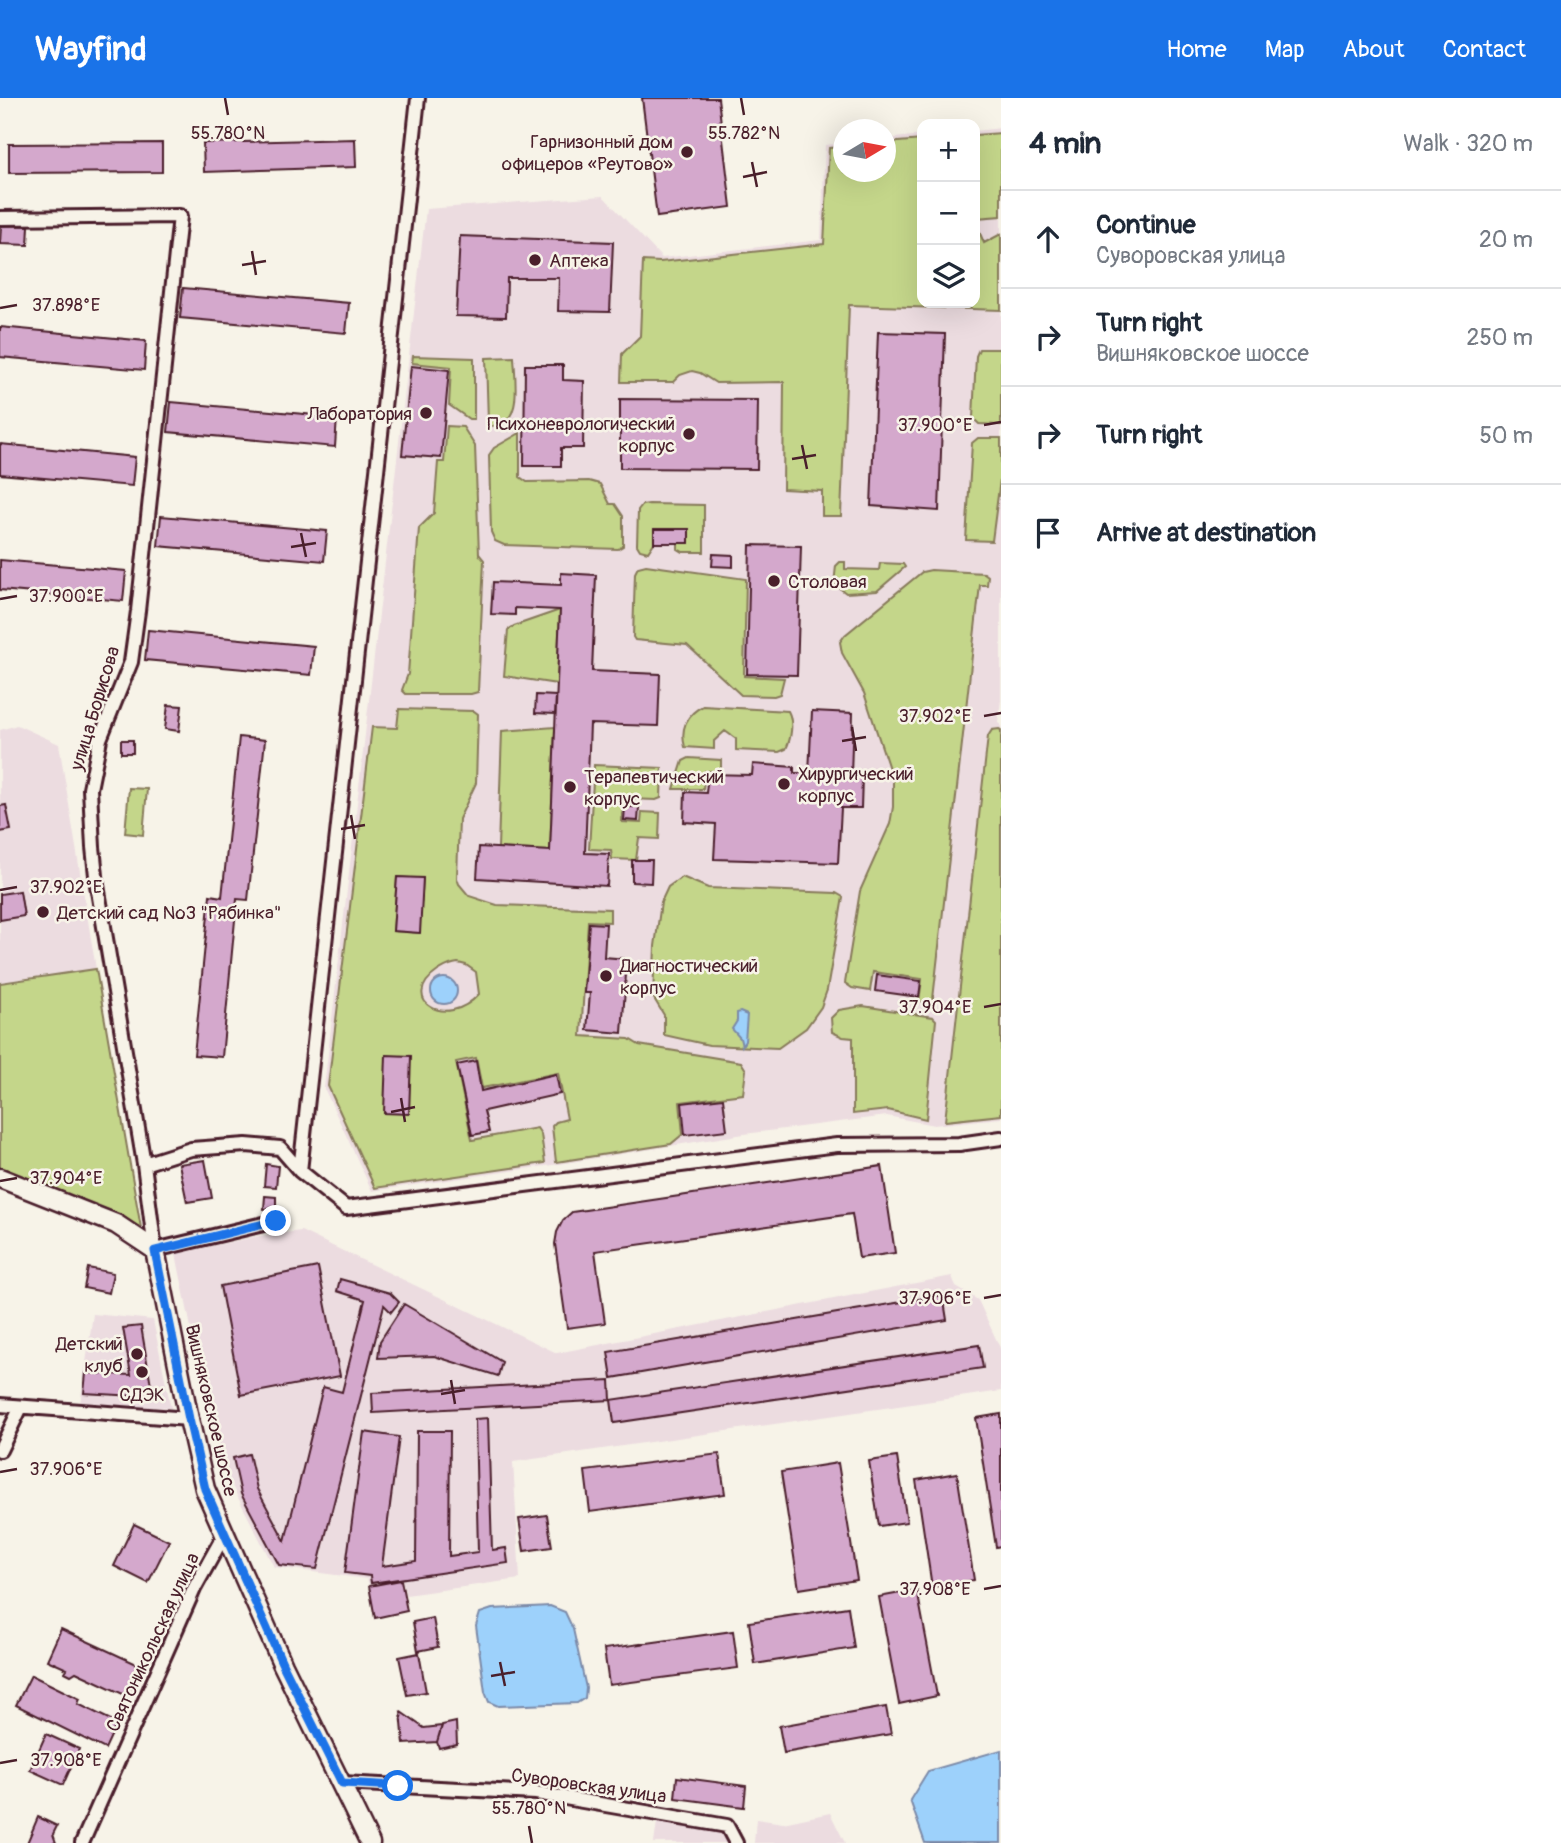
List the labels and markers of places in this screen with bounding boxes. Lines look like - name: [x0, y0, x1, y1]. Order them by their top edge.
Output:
- place label: Гарнизонный дом офицеров «Реутово»: [502, 130, 673, 176]
- marker: Гарнизонный дом офицеров «Реутово»: [679, 144, 695, 160]
- place label: Аптека: [549, 249, 609, 273]
- marker: Аптека: [527, 252, 543, 268]
- place label: Лаборатория: [306, 402, 412, 426]
- marker: Лаборатория: [418, 405, 434, 421]
- place label: Психоневрологический корпус: [487, 412, 675, 458]
- marker: Психоневрологический корпус: [681, 426, 697, 442]
- place label: Столовая: [788, 570, 867, 594]
- marker: Столовая: [766, 573, 782, 589]
- place label: Хирургический корпус: [798, 762, 914, 808]
- place label: Терапевтический корпус: [584, 765, 724, 811]
- marker: Хирургический корпус: [776, 776, 792, 792]
- marker: Терапевтический корпус: [562, 779, 578, 795]
- place label: Детский сад №3 "Рябинка": [56, 901, 282, 925]
- marker: Детский сад №3 "Рябинка": [35, 904, 51, 920]
- place label: Диагностический корпус: [619, 954, 758, 1000]
- marker: Диагностический корпус: [598, 968, 614, 984]
- place label: Детский клуб: [55, 1332, 123, 1378]
- marker: Детский клуб: [129, 1346, 145, 1362]
- marker: СДЭК: [134, 1364, 150, 1380]
- place label: СДЭК: [119, 1383, 165, 1407]

